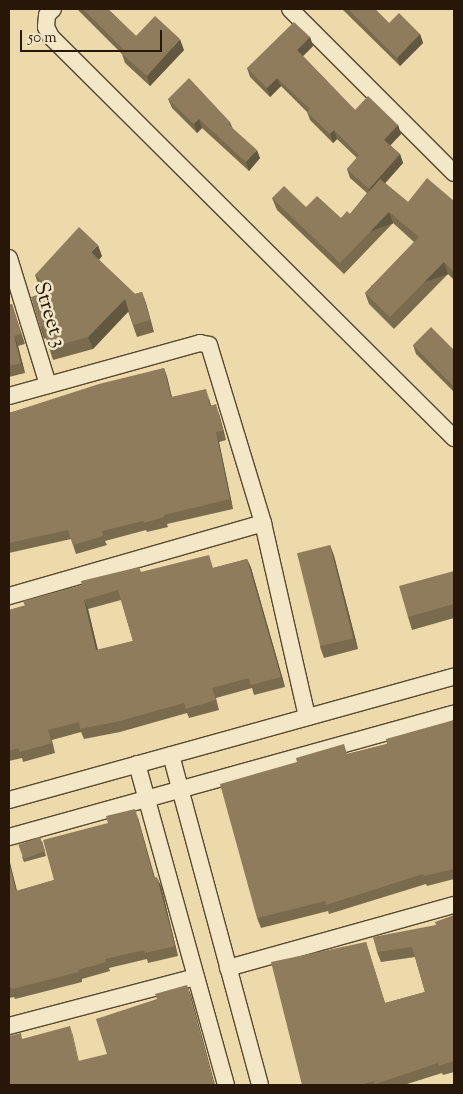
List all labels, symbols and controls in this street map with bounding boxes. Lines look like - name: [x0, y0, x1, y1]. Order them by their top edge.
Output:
- scale bar: [22, 20, 165, 52]
- text: 50 m: [28, 28, 57, 49]
- street label: Street 3: [27, 279, 71, 351]

